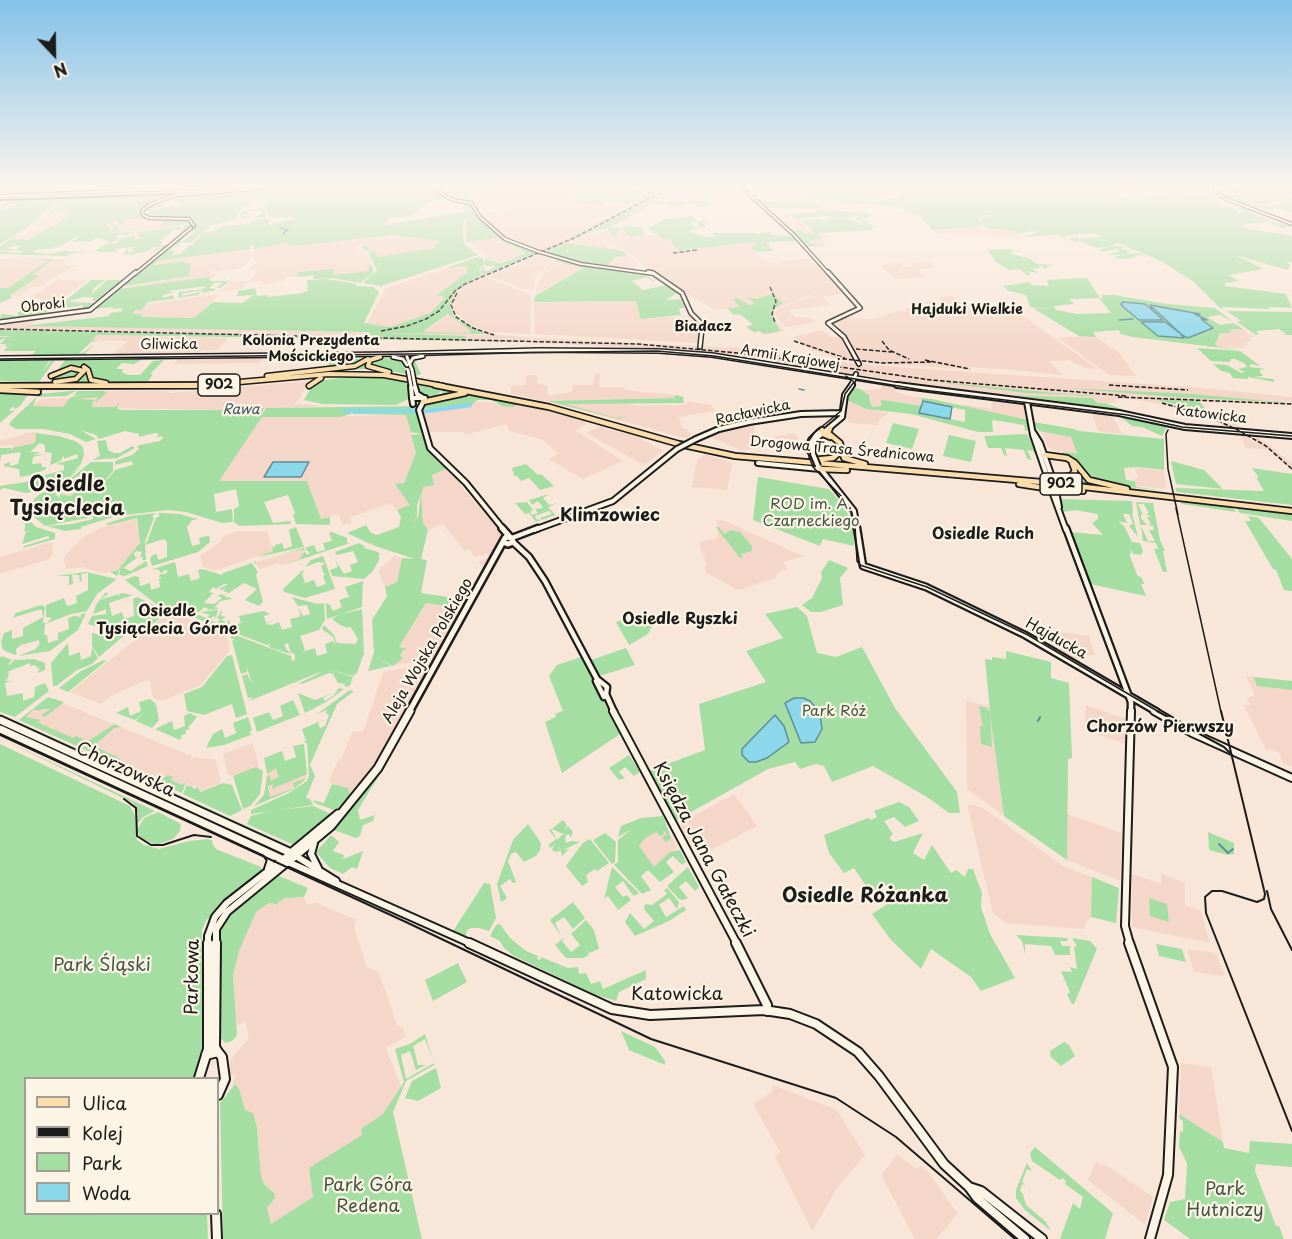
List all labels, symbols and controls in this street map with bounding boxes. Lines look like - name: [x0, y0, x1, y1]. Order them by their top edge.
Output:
- north arrow: [24, 24, 84, 84]
- text: N: [50, 57, 71, 84]
- street label: Obroki: [20, 295, 66, 317]
- district label: Hajduki Wielkie: [911, 302, 1023, 318]
- district label: Biadacz: [674, 319, 732, 335]
- district label: Kolonia Prezydenta Mościckiego: [242, 333, 380, 366]
- street label: Gliwicka: [140, 337, 198, 353]
- street label: Armii Krajowej: [739, 342, 841, 374]
- road number: 902: [198, 374, 240, 396]
- street label: Racławicka: [714, 397, 792, 429]
- water label: Rawa: [222, 402, 260, 418]
- street label: Katowicka: [1174, 402, 1248, 428]
- street label: Drogowa Trasa Średnicowa: [749, 434, 935, 466]
- district label: Osiedle Tysiąclecia: [9, 472, 125, 522]
- road number: 902: [1040, 473, 1082, 495]
- park label: ROD im. A. Czarneckiego: [763, 496, 859, 531]
- district label: Klimzowiec: [560, 505, 660, 527]
- district label: Osiedle Ruch: [932, 525, 1034, 545]
- street label: Aleja Wojska Polskiego: [379, 575, 477, 727]
- district label: Osiedle Tysiąclecia Górne: [96, 602, 238, 640]
- district label: Osiedle Ryszki: [622, 610, 738, 630]
- street label: Hajducka: [1022, 615, 1090, 663]
- park label: Park Róż: [802, 703, 866, 721]
- district label: Chorzów Pierwszy: [1086, 718, 1234, 738]
- street label: Chorzowska: [72, 738, 178, 802]
- street label: Księdza Jana Gałeczki: [648, 758, 758, 942]
- district label: Osiedle Różanka: [782, 884, 948, 908]
- street label: Parkowa: [182, 939, 204, 1015]
- park label: Park Śląski: [53, 955, 151, 977]
- street label: Katowicka: [631, 984, 723, 1006]
- legend: [24, 1077, 219, 1215]
- text: Ulica: [82, 1089, 127, 1116]
- text: Kolej: [82, 1119, 123, 1146]
- text: Park: [82, 1149, 122, 1176]
- park label: Park Góra Redena: [323, 1175, 413, 1218]
- text: Woda: [82, 1179, 131, 1206]
- park label: Park Hutniczy: [1186, 1179, 1264, 1222]

